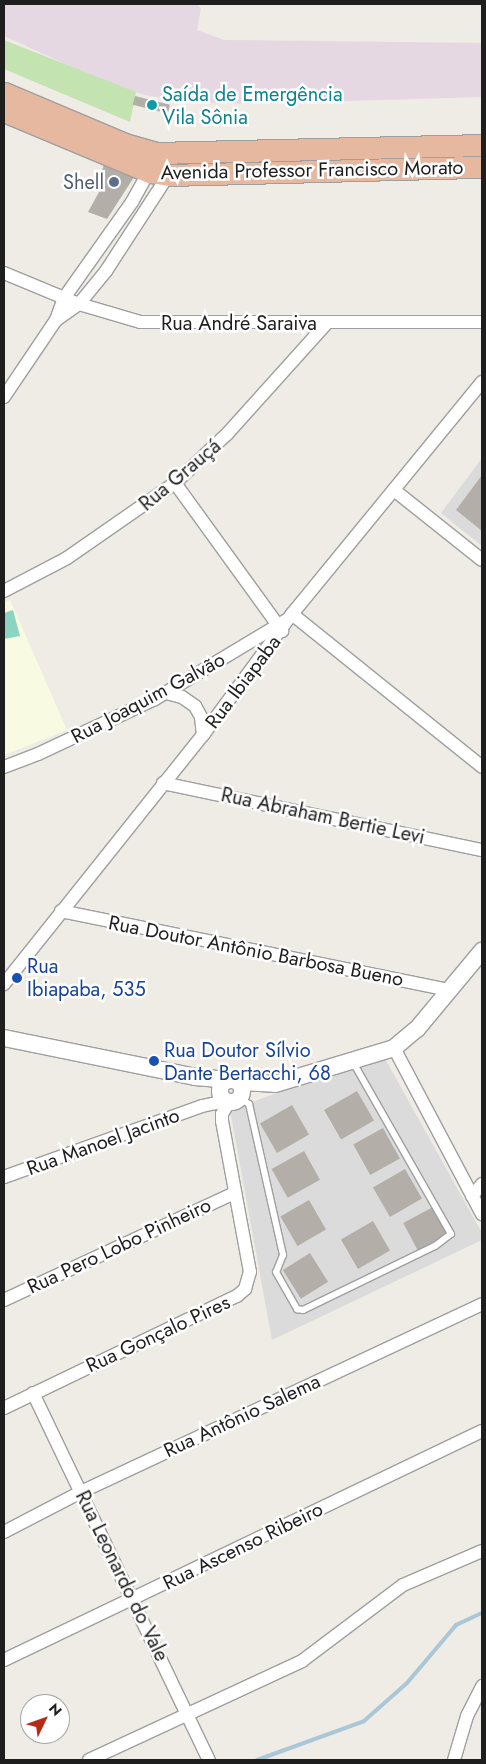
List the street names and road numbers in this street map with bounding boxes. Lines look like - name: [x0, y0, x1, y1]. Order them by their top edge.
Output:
- street label: Avenida Professor Francisco Morato: [160, 155, 464, 185]
- street label: Rua André Saraiva: [161, 311, 317, 335]
- street label: Rua Grauçá: [134, 434, 226, 516]
- street label: Rua Ibiapaba: [200, 631, 286, 733]
- street label: Rua Joaquim Galvão: [67, 647, 229, 749]
- street label: Rua Abraham Bertie Levi: [219, 783, 427, 849]
- street label: Rua Doutor Antônio Barbosa Bueno: [106, 911, 406, 991]
- street label: Rua Manoel Jacinto: [23, 1103, 183, 1181]
- street label: Rua Pero Lobo Pinheiro: [23, 1193, 215, 1299]
- street label: Rua Gonçalo Pires: [82, 1290, 234, 1378]
- street label: Rua Antônio Salema: [160, 1369, 324, 1463]
- street label: Rua Leonardo do Vale: [70, 1487, 174, 1665]
- street label: Rua Ascenso Ribeiro: [159, 1497, 327, 1595]

